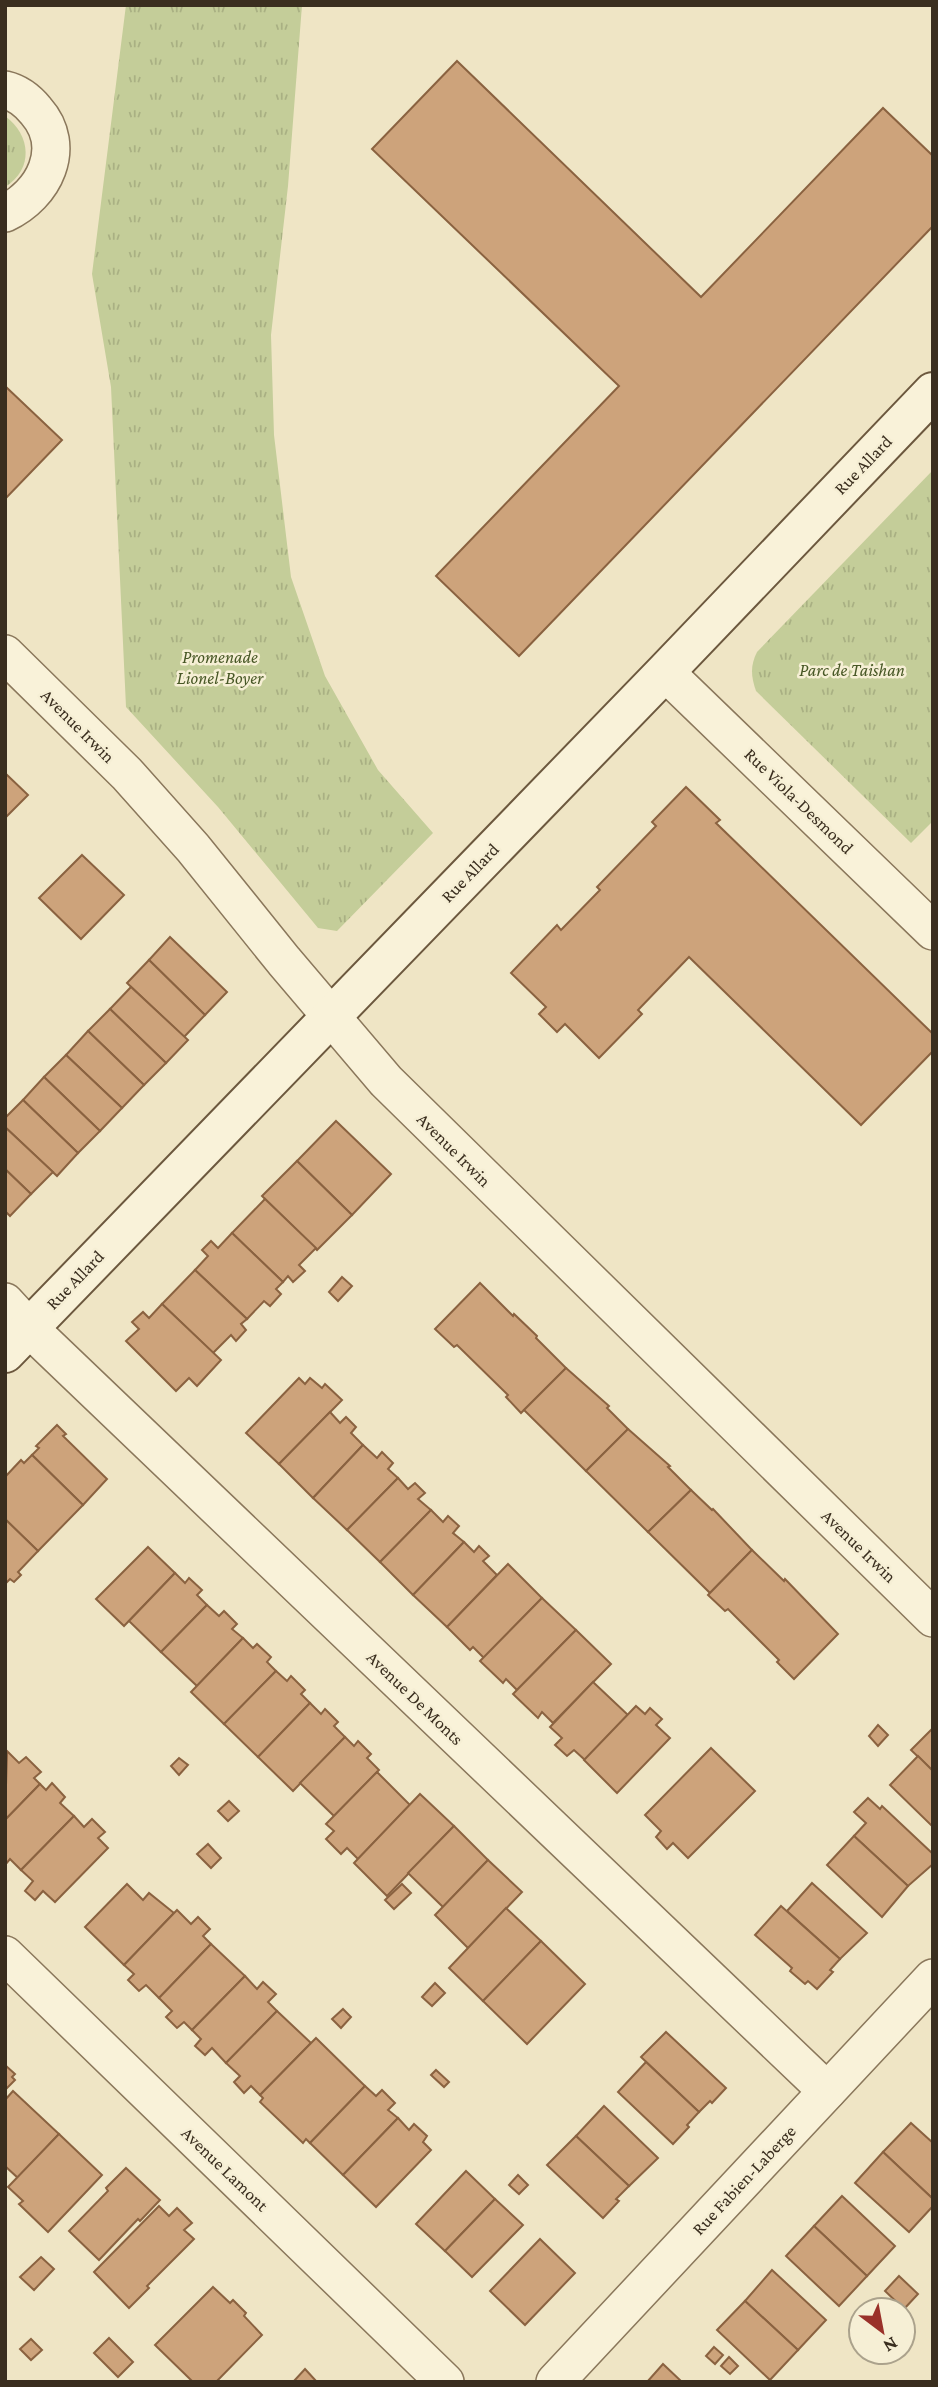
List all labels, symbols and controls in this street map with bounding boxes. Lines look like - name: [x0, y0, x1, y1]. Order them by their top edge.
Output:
- street label: Rue Allard: [830, 431, 896, 499]
- park label: Promenade Lionel-Boyer: [177, 647, 264, 688]
- park label: Parc de Taishan: [799, 660, 905, 680]
- street label: Avenue Irwin: [37, 685, 119, 767]
- street label: Rue Viola-Desmond: [740, 744, 858, 858]
- street label: Rue Allard: [437, 839, 503, 907]
- street label: Avenue Irwin: [413, 1109, 495, 1191]
- street label: Rue Allard: [42, 1246, 108, 1314]
- street label: Avenue Irwin: [818, 1505, 901, 1587]
- street label: Avenue De Monts: [363, 1647, 467, 1749]
- street label: Rue Fabien-Laberge: [688, 2121, 800, 2239]
- street label: Avenue Lamont: [178, 2123, 273, 2216]
- north arrow: [847, 2296, 917, 2366]
- text: N: [880, 2333, 902, 2357]

